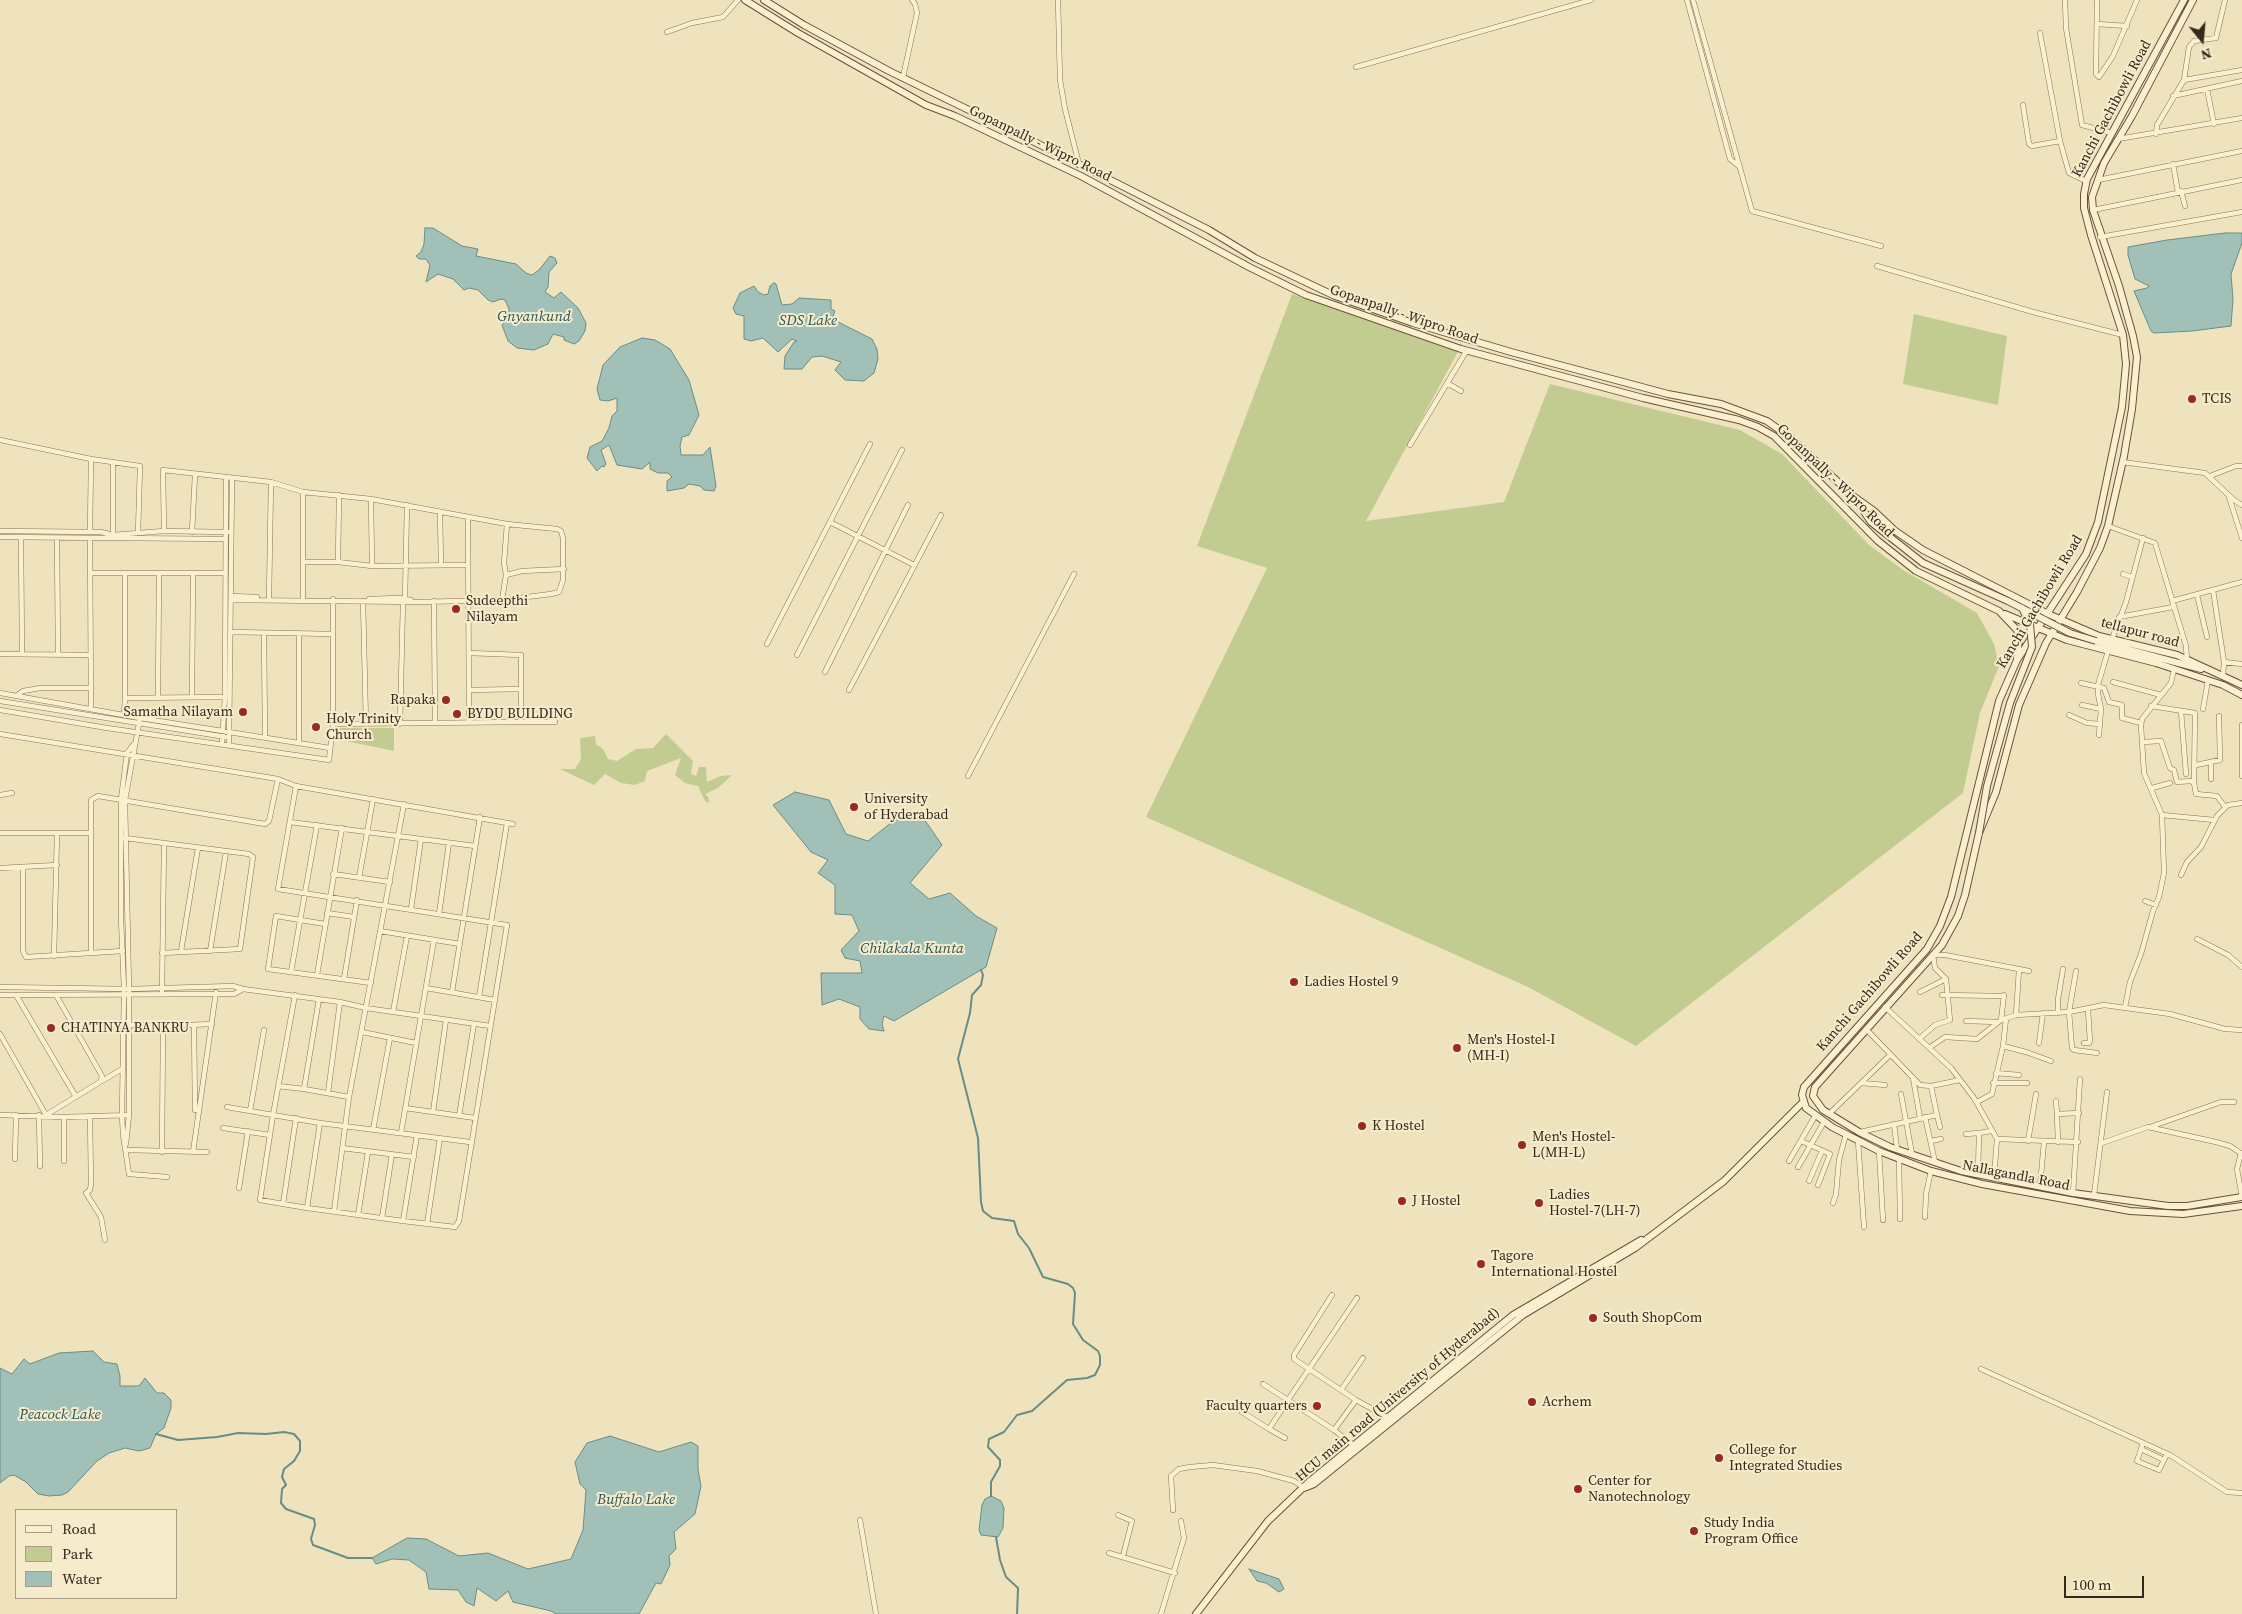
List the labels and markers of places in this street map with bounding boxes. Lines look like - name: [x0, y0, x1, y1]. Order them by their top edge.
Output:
- place label: TCIS: [2202, 391, 2232, 407]
- marker: TCIS: [2186, 393, 2198, 405]
- place label: Sudeepthi Nilayam: [466, 593, 528, 626]
- marker: Sudeepthi Nilayam: [450, 603, 462, 615]
- place label: Rapaka: [390, 692, 436, 708]
- marker: Rapaka: [440, 694, 452, 706]
- place label: Samatha Nilayam: [124, 704, 233, 720]
- marker: Samatha Nilayam: [237, 706, 249, 718]
- place label: BYDU BUILDING: [467, 706, 573, 722]
- marker: BYDU BUILDING: [451, 708, 463, 720]
- place label: Holy Trinity Church: [326, 711, 401, 744]
- marker: Holy Trinity Church: [310, 721, 322, 733]
- place label: University of Hyderabad: [864, 791, 949, 824]
- marker: University of Hyderabad: [848, 801, 860, 813]
- place label: Ladies Hostel 9: [1304, 974, 1399, 990]
- marker: Ladies Hostel 9: [1288, 976, 1300, 988]
- place label: CHATINYA BANKRU: [61, 1020, 189, 1036]
- marker: CHATINYA BANKRU: [45, 1022, 57, 1034]
- place label: Men's Hostel-I (MH-I): [1467, 1032, 1556, 1064]
- marker: Men's Hostel-I (MH-I): [1451, 1042, 1463, 1054]
- place label: K Hostel: [1372, 1118, 1425, 1134]
- marker: K Hostel: [1356, 1120, 1368, 1132]
- place label: Men's Hostel- L(MH-L): [1532, 1129, 1615, 1162]
- marker: Men's Hostel- L(MH-L): [1516, 1139, 1528, 1151]
- place label: Ladies Hostel-7(LH-7): [1549, 1187, 1641, 1220]
- place label: J Hostel: [1412, 1193, 1461, 1209]
- marker: J Hostel: [1396, 1195, 1408, 1207]
- marker: Ladies Hostel-7(LH-7): [1533, 1197, 1545, 1209]
- place label: Tagore International Hostel: [1491, 1248, 1618, 1280]
- marker: Tagore International Hostel: [1475, 1258, 1487, 1270]
- place label: South ShopCom: [1603, 1310, 1702, 1326]
- marker: South ShopCom: [1587, 1312, 1599, 1324]
- place label: Acrhem: [1542, 1394, 1592, 1410]
- marker: Acrhem: [1526, 1396, 1538, 1408]
- place label: Faculty quarters: [1205, 1398, 1307, 1414]
- marker: Faculty quarters: [1311, 1400, 1323, 1412]
- place label: College for Integrated Studies: [1729, 1442, 1842, 1474]
- marker: College for Integrated Studies: [1713, 1452, 1725, 1464]
- place label: Center for Nanotechnology: [1588, 1473, 1690, 1505]
- marker: Center for Nanotechnology: [1572, 1483, 1584, 1495]
- place label: Study India Program Office: [1704, 1515, 1798, 1548]
- marker: Study India Program Office: [1688, 1525, 1700, 1537]

